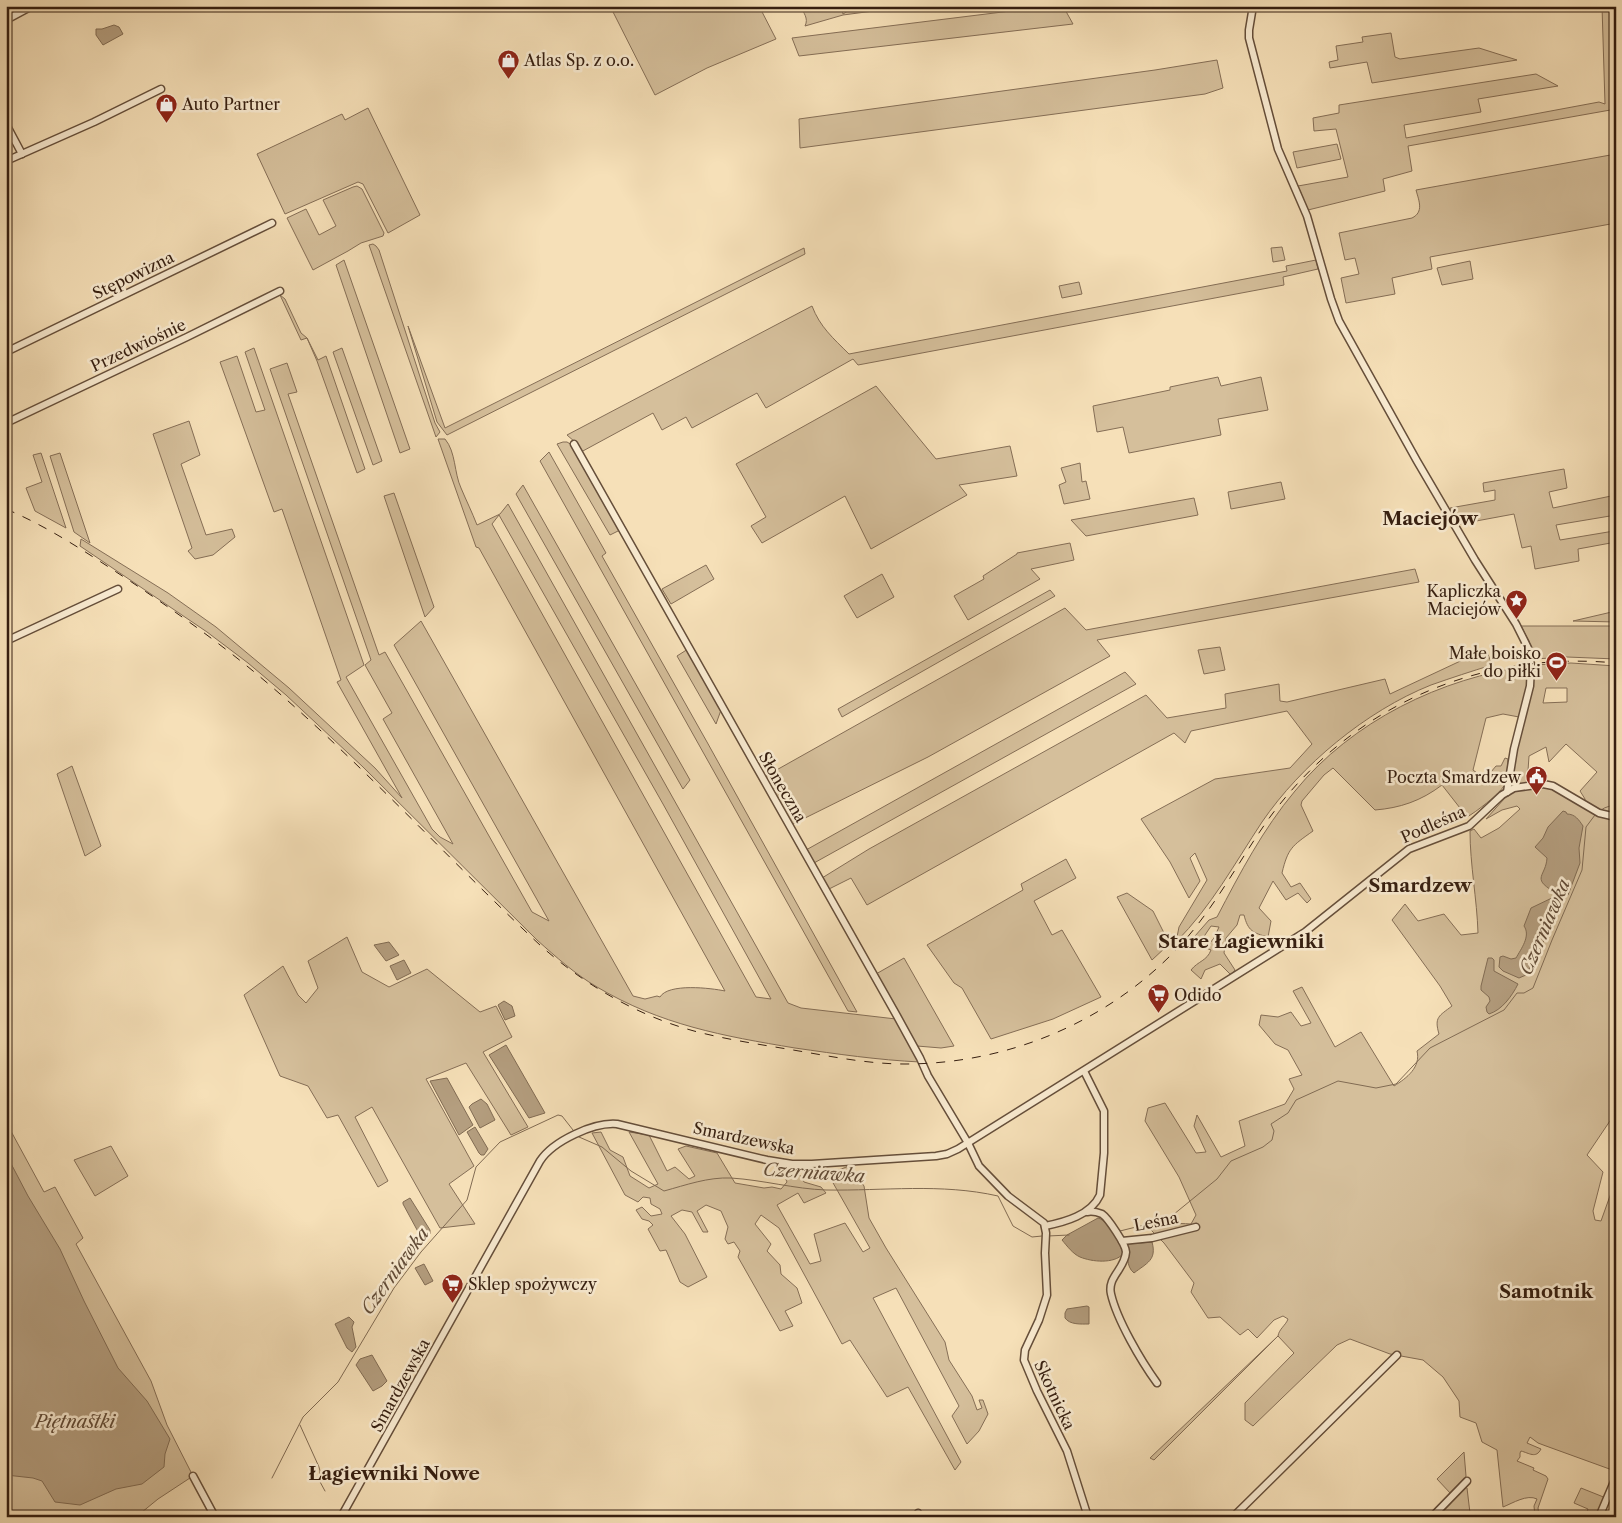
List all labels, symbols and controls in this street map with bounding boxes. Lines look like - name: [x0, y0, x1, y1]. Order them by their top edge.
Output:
- shop icon: Atlas Sp. z o.o.: [496, 48, 520, 79]
- place label: Atlas Sp. z o.o.: [523, 50, 634, 70]
- shop icon: Auto Partner: [154, 92, 178, 123]
- place label: Auto Partner: [181, 94, 280, 114]
- street label: Stępowizna: [89, 246, 178, 303]
- street label: Przedwiośnie: [87, 314, 189, 376]
- district label: Maciejów: [1382, 507, 1479, 530]
- place label: Kapliczka Maciejów: [1427, 581, 1502, 619]
- place icon: Kapliczka Maciejów: [1505, 588, 1529, 619]
- place label: Małe boisko do piłki: [1449, 643, 1541, 681]
- sports icon: Małe boisko do piłki: [1545, 650, 1569, 681]
- street label: Słoneczna: [755, 748, 812, 826]
- public building icon: Poczta Smardzew: [1525, 765, 1549, 796]
- place label: Poczta Smardzew: [1387, 767, 1522, 787]
- street label: Podleśna: [1397, 801, 1469, 847]
- district label: Smardzew: [1368, 874, 1473, 897]
- water label: Czerniawka: [1515, 876, 1575, 978]
- district label: Stare Łagiewniki: [1158, 930, 1324, 953]
- supermarket icon: Odido: [1146, 983, 1170, 1014]
- place label: Odido: [1174, 985, 1222, 1005]
- street label: Smardzewska: [691, 1117, 797, 1159]
- water label: Czerniawka: [762, 1158, 866, 1188]
- street label: Leśna: [1132, 1207, 1180, 1235]
- water label: Czerniawka: [356, 1223, 434, 1319]
- supermarket icon: Sklep spożywczy: [440, 1272, 464, 1303]
- place label: Sklep spożywczy: [468, 1274, 598, 1294]
- district label: Samotnik: [1499, 1280, 1594, 1303]
- street label: Smardzewska: [366, 1334, 434, 1435]
- street label: Skotnicka: [1030, 1357, 1080, 1433]
- water label: Piętnastki: [33, 1411, 117, 1433]
- district label: Łagiewniki Nowe: [308, 1462, 480, 1485]

